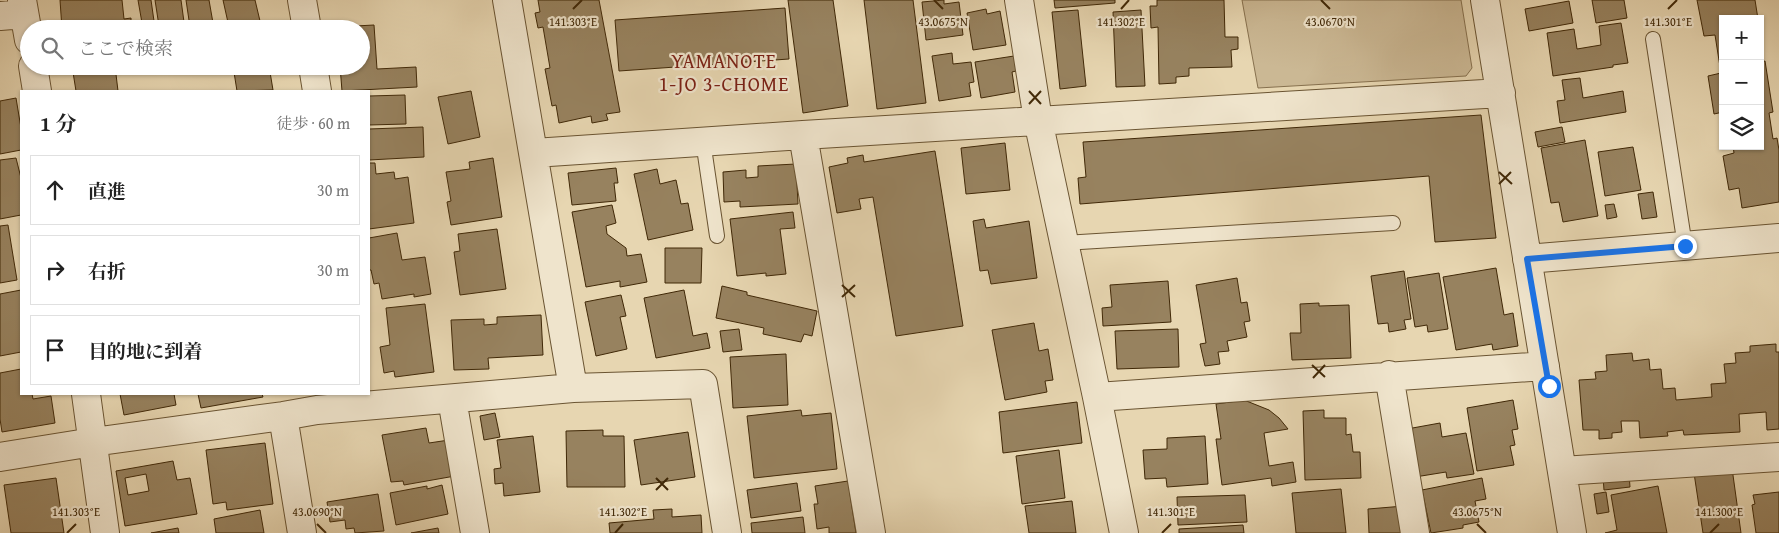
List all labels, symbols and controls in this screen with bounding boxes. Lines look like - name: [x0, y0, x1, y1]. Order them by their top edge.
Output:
- text: 141.303°E: [549, 13, 597, 30]
- text: 43.0675°N: [918, 13, 968, 30]
- text: 141.302°E: [1097, 13, 1145, 30]
- text: 43.0670°N: [1305, 13, 1355, 30]
- text: 141.301°E: [1644, 13, 1692, 30]
- map controls: [1719, 15, 1764, 150]
- button: +: [1719, 15, 1764, 60]
- search box: [20, 20, 370, 75]
- icon: search: [38, 34, 66, 62]
- text: ここで検索: [78, 34, 173, 62]
- district label: YAMANOTE 1-JO 3-CHOME: [659, 46, 789, 98]
- button: −: [1719, 60, 1764, 105]
- button: layers: [1719, 105, 1764, 150]
- text: 1 分: [40, 108, 77, 139]
- text: 徒歩 · 60 m: [276, 111, 350, 135]
- icon: ahead: [41, 176, 69, 204]
- text: 直進: [88, 177, 126, 205]
- text: 30 m: [317, 178, 349, 202]
- route end: [1674, 235, 1697, 258]
- icon: right: [41, 256, 69, 284]
- text: 右折: [88, 257, 126, 285]
- text: 30 m: [317, 258, 349, 282]
- icon: arrive: [41, 336, 69, 364]
- text: 目的地に到着: [88, 337, 202, 365]
- route start: [1538, 375, 1561, 398]
- text: 141.303°E: [52, 503, 100, 520]
- text: 43.0690°N: [292, 503, 342, 520]
- text: 141.302°E: [599, 503, 647, 520]
- text: 141.301°E: [1147, 503, 1195, 520]
- text: 43.0675°N: [1452, 503, 1502, 520]
- text: 141.300°E: [1695, 503, 1743, 520]

